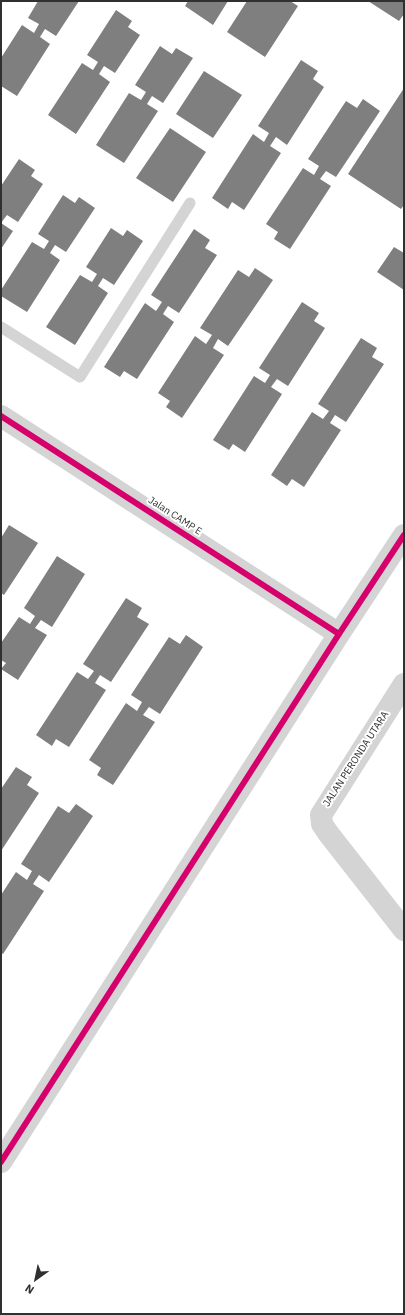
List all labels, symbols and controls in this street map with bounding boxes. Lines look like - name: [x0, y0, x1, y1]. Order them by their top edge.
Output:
- street label: Jalan CAMP E: [146, 494, 204, 538]
- street label: JALAN PERONDA UTARA: [321, 709, 391, 809]
- north arrow: [16, 1259, 56, 1299]
- text: N: [22, 1281, 37, 1297]

